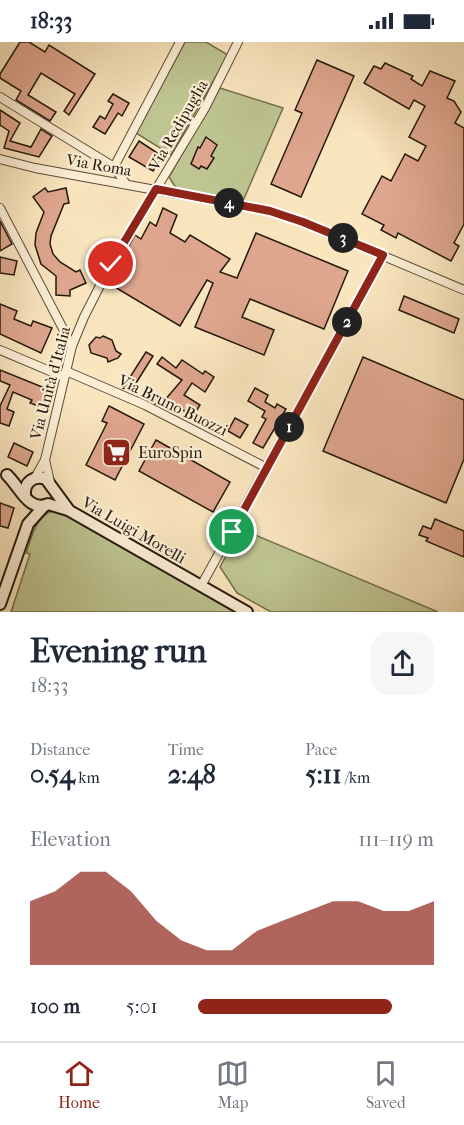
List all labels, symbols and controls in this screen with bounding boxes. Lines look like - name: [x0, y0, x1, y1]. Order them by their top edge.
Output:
- text: 18:33: [30, 8, 72, 34]
- street label: Via Redipuglia: [144, 76, 212, 175]
- street label: Via Roma: [64, 150, 134, 180]
- pin: 4: [214, 188, 244, 218]
- text: 4: [224, 193, 234, 212]
- pin: 3: [328, 223, 358, 253]
- text: 3: [340, 228, 346, 247]
- pin: [85, 238, 136, 289]
- icon: check: [94, 247, 127, 280]
- pin: 2: [332, 307, 362, 337]
- text: 2: [343, 312, 351, 331]
- street label: Via Unità d'Italia: [25, 324, 74, 443]
- street label: Via Bruno Buozzi: [114, 370, 231, 440]
- pin: 1: [274, 412, 304, 442]
- text: 1: [286, 417, 292, 436]
- supermarket icon: EuroSpin: [101, 436, 133, 468]
- place label: EuroSpin: [138, 443, 203, 462]
- street label: Via Luigi Morelli: [78, 492, 189, 568]
- pin: [206, 506, 257, 557]
- icon: arrive: [215, 515, 248, 548]
- text: Evening run: [30, 632, 207, 671]
- button: share: [371, 632, 434, 695]
- text: 18:33: [30, 674, 68, 697]
- text: Distance: [30, 740, 90, 759]
- text: Time: [168, 740, 204, 759]
- text: Pace: [305, 740, 337, 759]
- text: 0.54: [30, 759, 75, 790]
- text: 2:48: [168, 759, 216, 790]
- text: 5:11: [305, 759, 341, 790]
- text: km: [75, 768, 100, 787]
- text: /km: [341, 768, 370, 787]
- text: Elevation: [30, 828, 111, 851]
- text: 111–119 m: [358, 828, 434, 851]
- text: 100 m: [30, 995, 80, 1018]
- text: 5:01: [126, 995, 158, 1018]
- tab: Home: [58, 1057, 100, 1112]
- tab: Map: [216, 1057, 249, 1112]
- tab: Saved: [366, 1057, 406, 1112]

